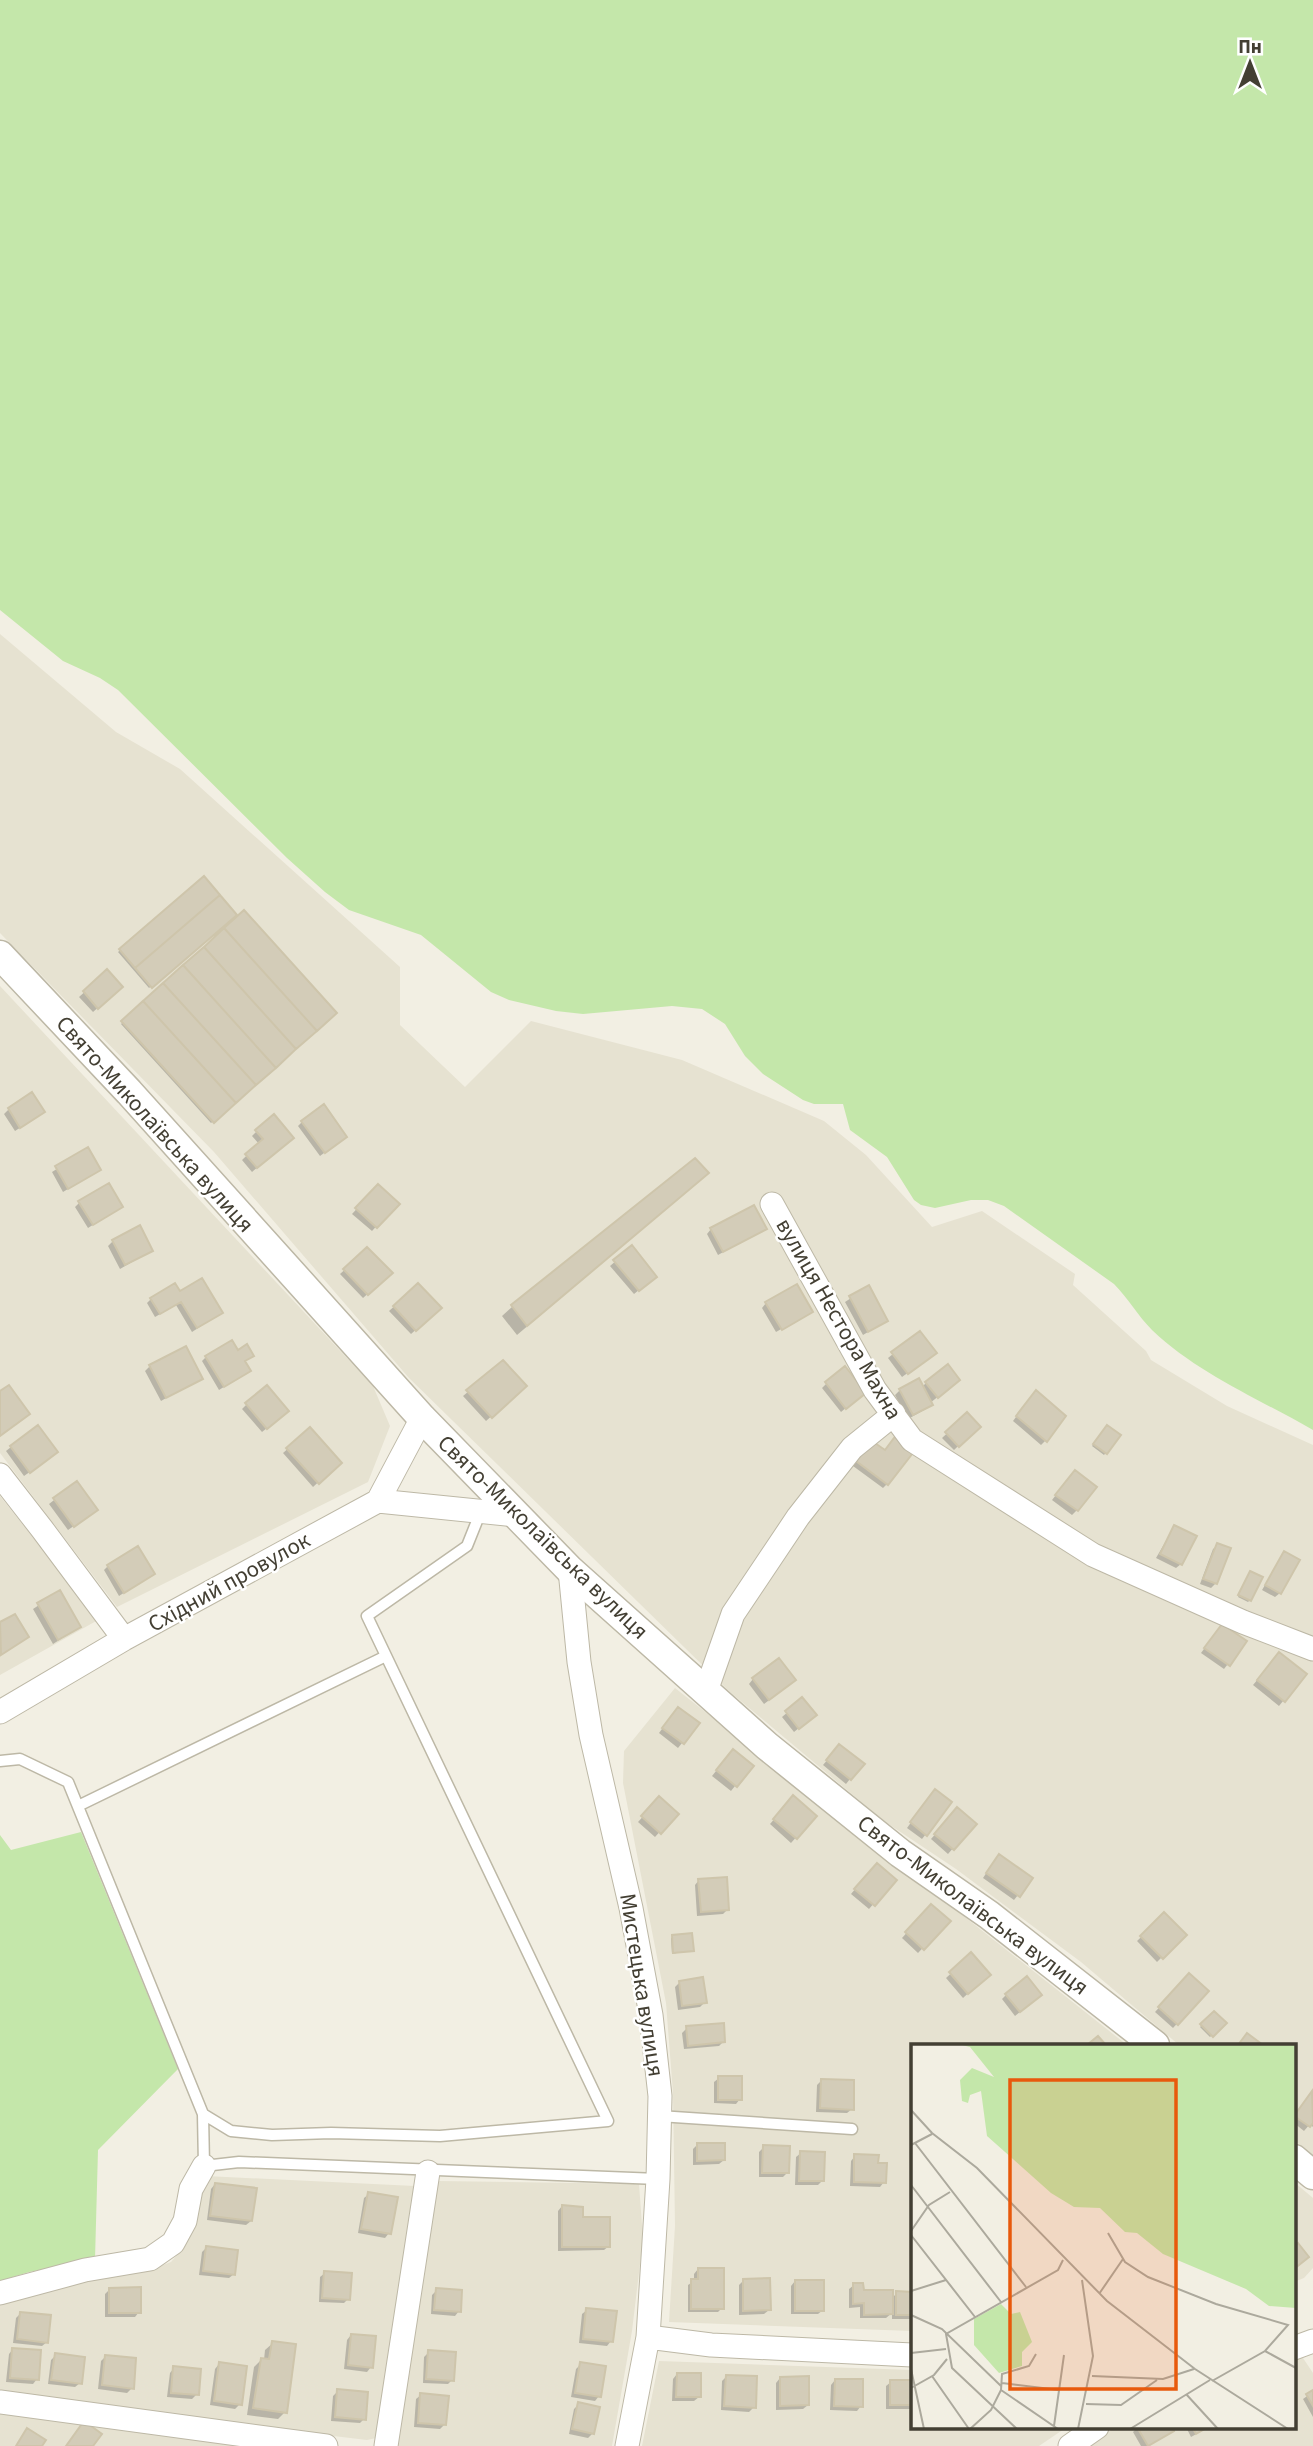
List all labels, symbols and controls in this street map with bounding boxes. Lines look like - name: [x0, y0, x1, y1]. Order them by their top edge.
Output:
- north arrow: [1215, 28, 1285, 98]
- text: Пн: [1238, 34, 1262, 61]
- street label: Свято-Миколаївська вулиця: [48, 1008, 262, 1240]
- street label: вулиця Нестора Махна: [768, 1212, 910, 1426]
- street label: Свято-Миколаївська вулиця: [430, 1427, 656, 1647]
- street label: Східний провулок: [142, 1523, 317, 1640]
- street label: Свято-Миколаївська вулиця: [850, 1807, 1096, 2003]
- street label: Мистецька вулиця: [611, 1891, 673, 2079]
- inset map: [911, 2044, 1296, 2428]

